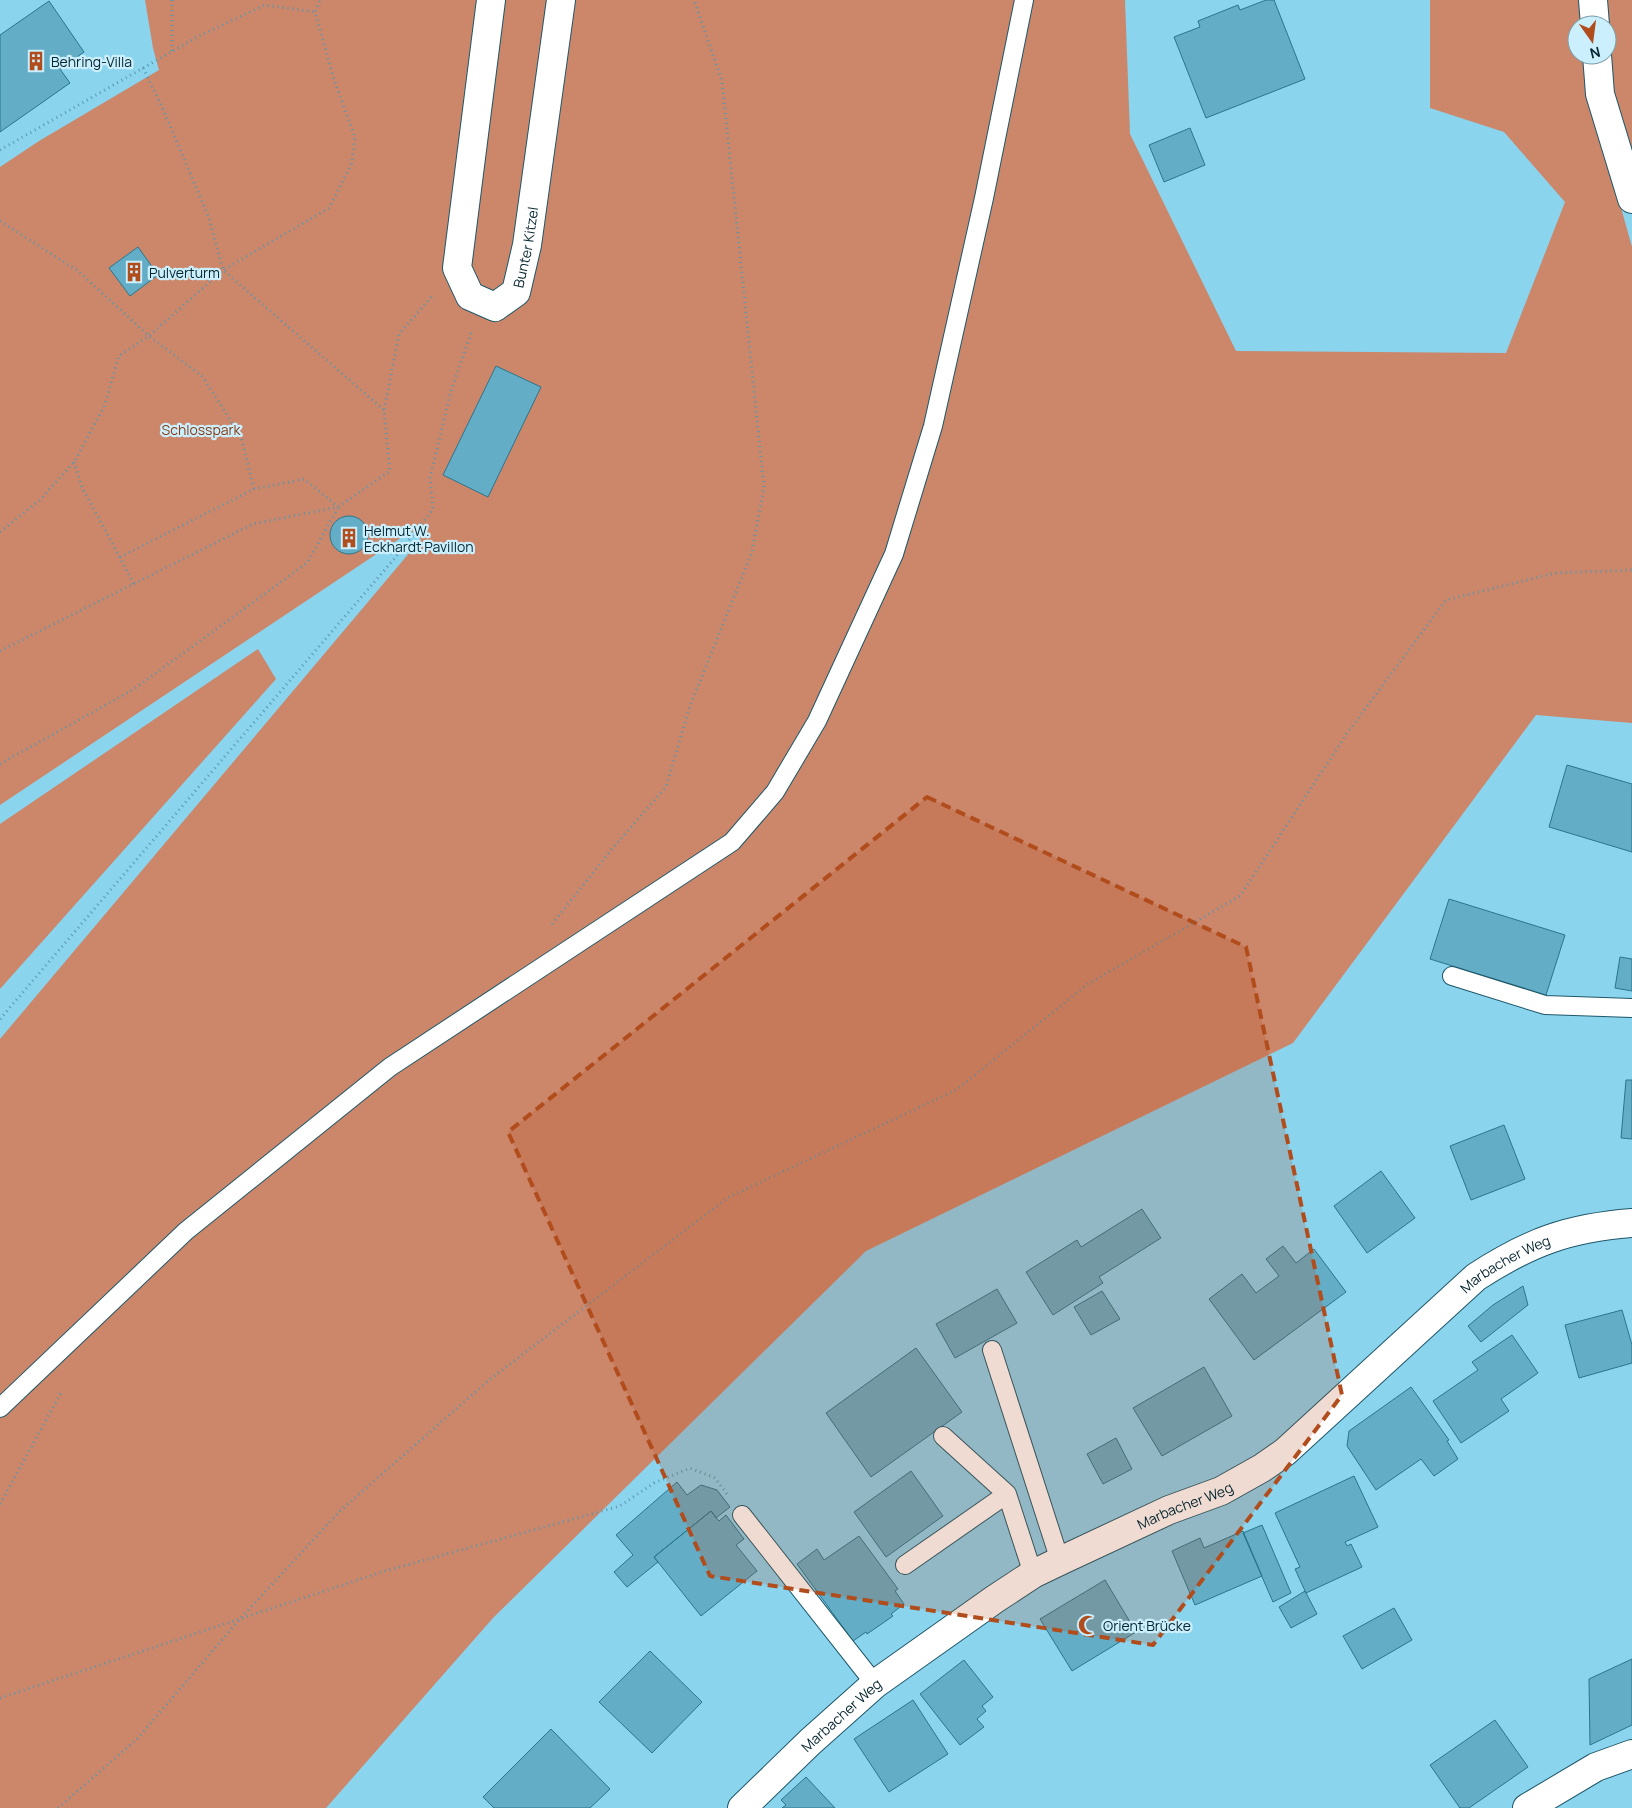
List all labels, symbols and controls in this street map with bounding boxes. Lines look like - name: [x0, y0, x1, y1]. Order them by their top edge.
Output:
- north arrow: [1567, 15, 1617, 65]
- text: N: [1588, 43, 1602, 64]
- building icon: Behring-Villa: [25, 50, 47, 72]
- place label: Behring-Villa: [51, 52, 132, 71]
- street label: Bunter Kitzel: [508, 205, 542, 290]
- building icon: Pulverturm: [123, 261, 145, 283]
- place label: Pulverturm: [149, 263, 220, 282]
- park label: Schlosspark: [162, 420, 242, 439]
- place label: Helmut W. Eckhardt Pavillon: [364, 521, 474, 556]
- building icon: Helmut W. Eckhardt Pavillon: [338, 527, 360, 549]
- street label: Marbacher Weg: [1456, 1230, 1553, 1297]
- street label: Marbacher Weg: [1134, 1477, 1236, 1533]
- mosque icon: Orient Brücke: [1077, 1614, 1099, 1636]
- place label: Orient Brücke: [1103, 1616, 1191, 1635]
- street label: Marbacher Weg: [797, 1673, 885, 1755]

